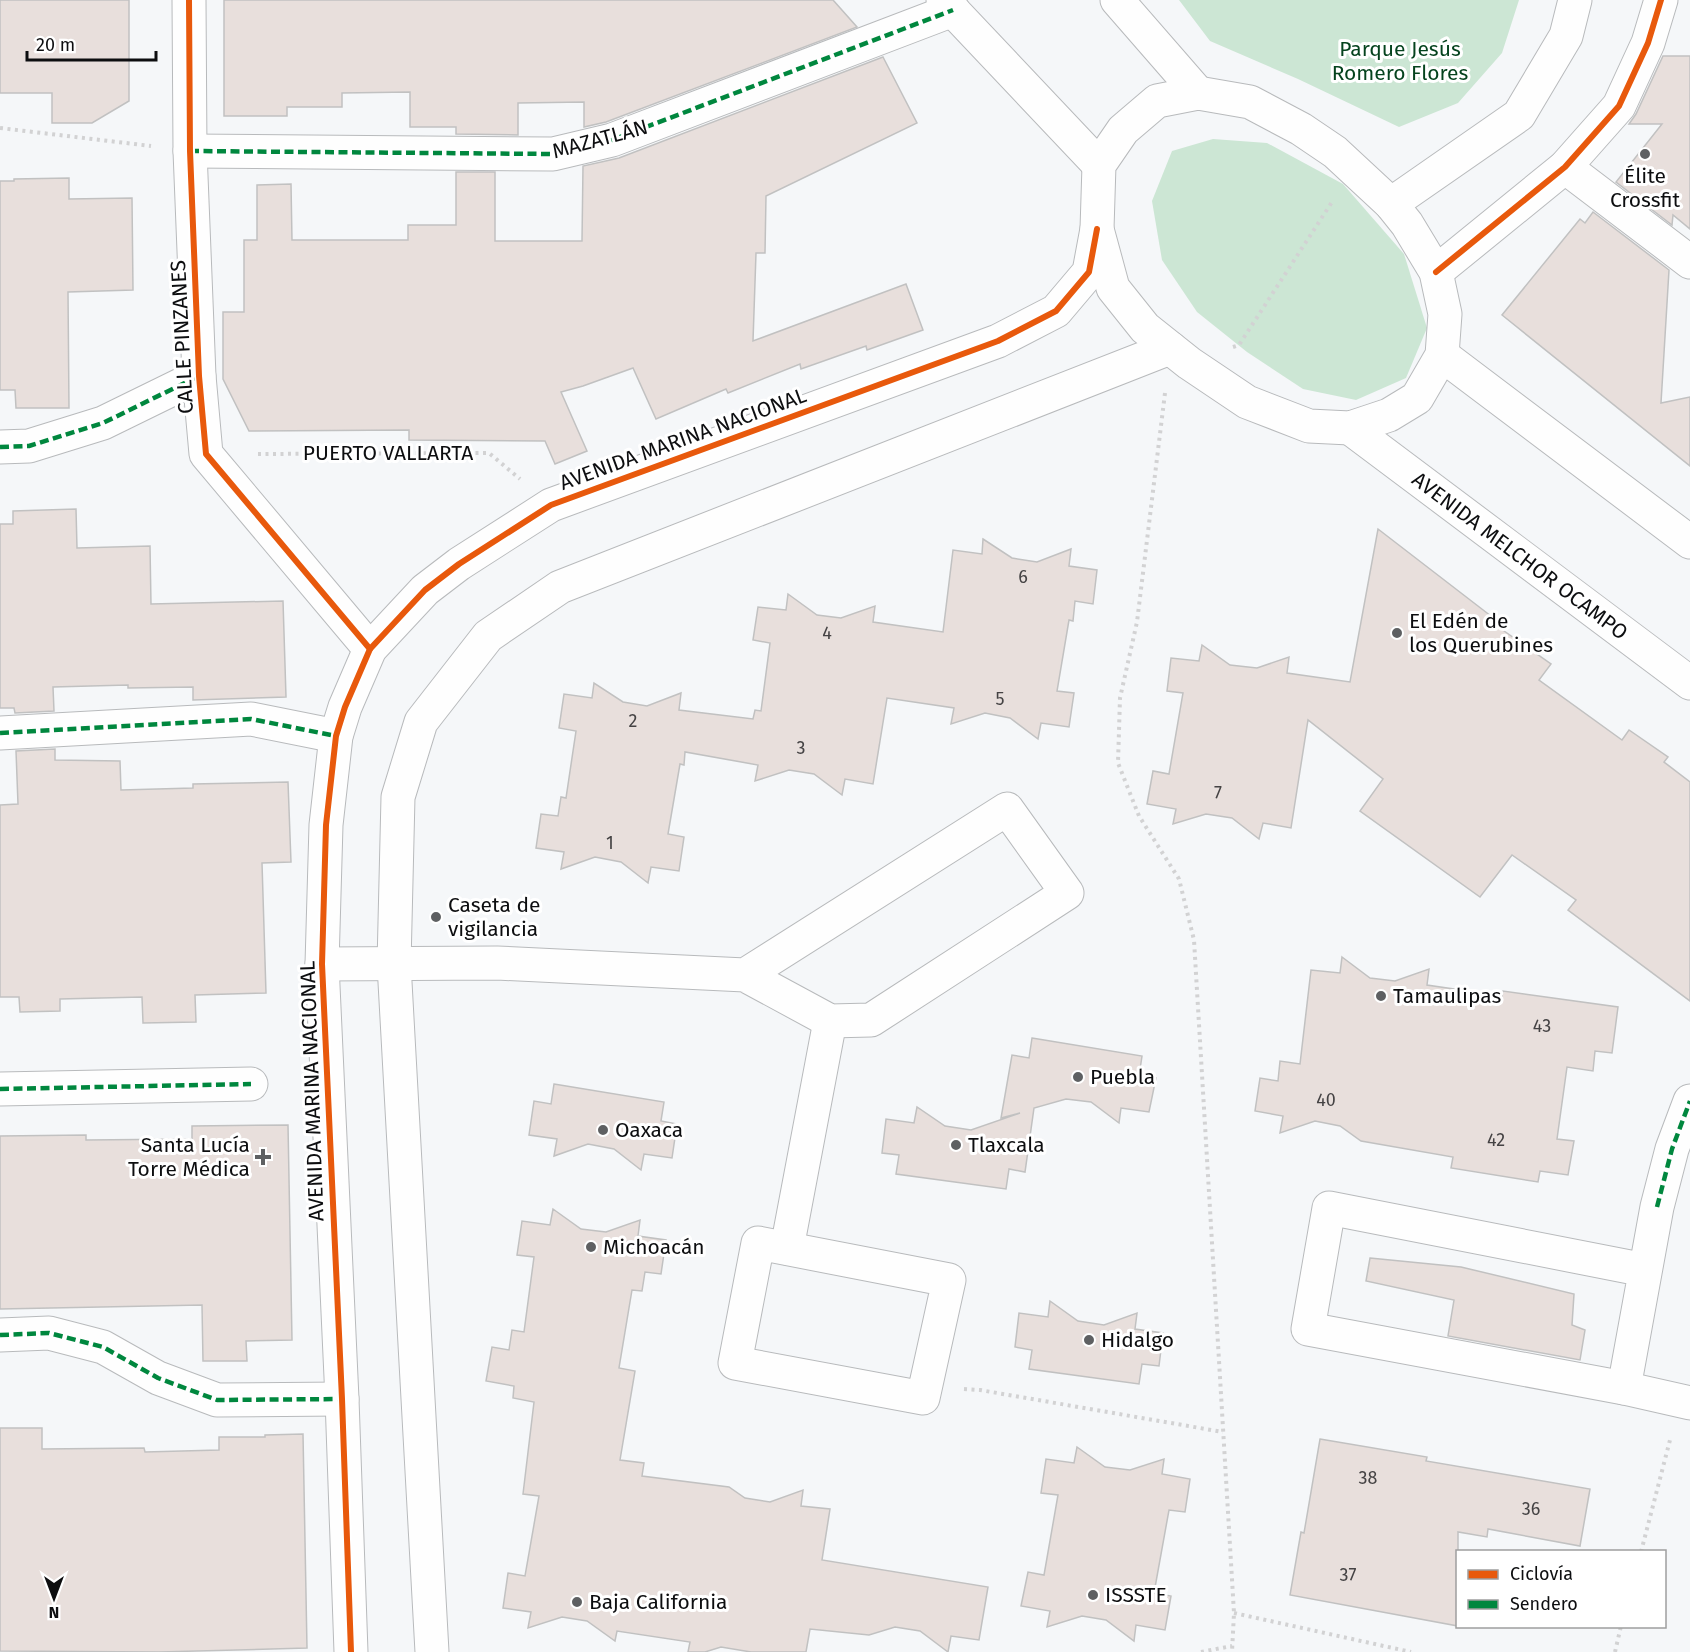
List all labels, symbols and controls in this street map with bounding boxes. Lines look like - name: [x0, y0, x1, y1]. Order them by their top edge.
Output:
- scale bar: [27, 24, 156, 62]
- text: 20 m: [36, 34, 75, 56]
- park label: Parque Jesús Romero Flores: [1332, 36, 1468, 86]
- street label: MAZATLÁN: [549, 114, 651, 164]
- marker: Élite Crossfit: [1638, 147, 1652, 161]
- place label: Élite Crossfit: [1610, 163, 1681, 213]
- street label: CALLE PINZANES: [165, 259, 199, 415]
- street label: AVENIDA MARINA NACIONAL: [556, 382, 810, 496]
- street label: PUERTO VALLARTA: [303, 440, 473, 466]
- street label: AVENIDA MELCHOR OCAMPO: [1407, 466, 1633, 646]
- house number: 6: [1018, 566, 1028, 588]
- place label: El Edén de los Querubines: [1409, 608, 1553, 658]
- house number: 4: [822, 622, 832, 644]
- marker: El Edén de los Querubines: [1390, 626, 1404, 640]
- house number: 5: [995, 688, 1005, 710]
- house number: 2: [629, 710, 638, 732]
- house number: 3: [797, 737, 805, 759]
- house number: 7: [1214, 782, 1222, 804]
- house number: 1: [606, 832, 614, 854]
- place label: Caseta de vigilancia: [448, 892, 540, 942]
- marker: Caseta de vigilancia: [429, 910, 443, 924]
- street label: AVENIDA MARINA NACIONAL: [294, 960, 330, 1222]
- place label: Tamaulipas: [1393, 983, 1501, 1009]
- marker: Tamaulipas: [1374, 989, 1388, 1003]
- house number: 43: [1533, 1015, 1551, 1037]
- place label: Puebla: [1090, 1064, 1155, 1090]
- marker: Puebla: [1071, 1070, 1085, 1084]
- house number: 40: [1316, 1089, 1336, 1111]
- place label: Oaxaca: [615, 1117, 683, 1143]
- marker: Oaxaca: [596, 1123, 610, 1137]
- house number: 42: [1487, 1129, 1505, 1151]
- place label: Santa Lucía Torre Médica: [128, 1132, 250, 1182]
- place label: Tlaxcala: [968, 1132, 1045, 1158]
- marker: Tlaxcala: [949, 1138, 963, 1152]
- marker: Santa Lucía Torre Médica: [254, 1148, 272, 1166]
- place label: Michoacán: [603, 1234, 705, 1260]
- marker: Michoacán: [584, 1240, 598, 1254]
- place label: Hidalgo: [1101, 1327, 1174, 1353]
- marker: Hidalgo: [1082, 1333, 1096, 1347]
- house number: 38: [1359, 1467, 1378, 1489]
- house number: 36: [1522, 1498, 1540, 1520]
- legend: [1456, 1550, 1666, 1628]
- text: Ciclovía: [1510, 1563, 1573, 1585]
- house number: 37: [1340, 1564, 1356, 1586]
- north arrow: [24, 1568, 84, 1628]
- place label: ISSSTE: [1105, 1582, 1167, 1608]
- marker: ISSSTE: [1086, 1588, 1100, 1602]
- place label: Baja California: [589, 1589, 728, 1615]
- text: Sendero: [1510, 1593, 1578, 1615]
- marker: Baja California: [570, 1595, 584, 1609]
- text: N: [49, 1603, 59, 1622]

